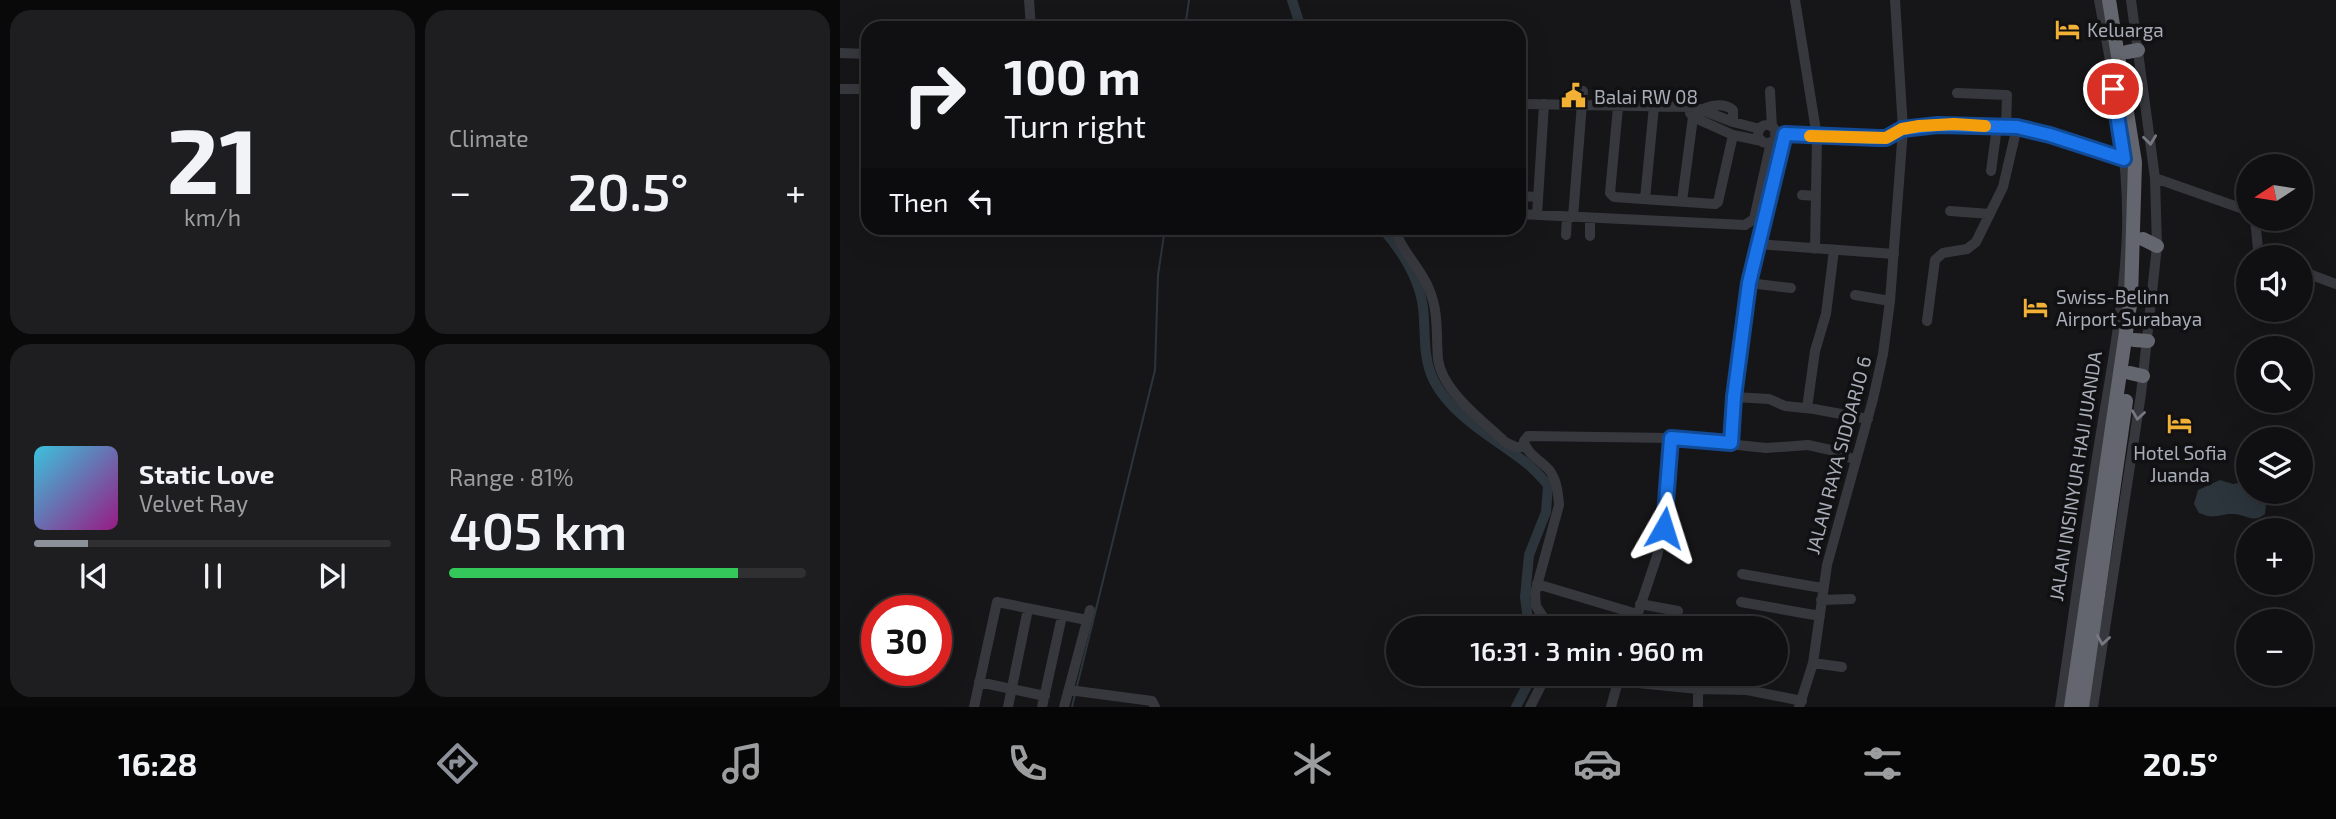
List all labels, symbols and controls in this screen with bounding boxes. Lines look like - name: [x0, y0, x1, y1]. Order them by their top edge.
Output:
- hotel icon: Keluarga: [2053, 15, 2081, 43]
- place label: Keluarga: [2087, 18, 2164, 41]
- text: 100 m: [1004, 46, 1141, 105]
- icon: right: [889, 49, 980, 140]
- pin: [2083, 59, 2143, 119]
- icon: arrive: [2094, 70, 2132, 108]
- public building icon: Balai RW 08: [1560, 82, 1588, 110]
- place label: Balai RW 08: [1594, 85, 1698, 108]
- text: 21: [166, 103, 259, 212]
- text: Turn right: [1004, 106, 1146, 144]
- text: Climate: [449, 124, 529, 152]
- one-way arrow: [2143, 135, 2158, 146]
- north arrow: [2236, 154, 2314, 231]
- map controls: [2236, 154, 2313, 686]
- text: 20.5°: [568, 159, 689, 221]
- text: −: [449, 168, 471, 214]
- text: +: [785, 168, 806, 214]
- icon: left: [962, 182, 1000, 220]
- text: Then: [889, 186, 948, 217]
- text: km/h: [184, 203, 241, 231]
- button: sound: [2236, 245, 2313, 322]
- place label: Swiss-Belinn Airport Surabaya: [2056, 285, 2202, 330]
- hotel icon: Swiss-Belinn Airport Surabaya: [2022, 293, 2050, 321]
- button: search: [2236, 336, 2313, 413]
- street label: JALAN INSINYUR HAJI JUANDA: [2044, 349, 2106, 603]
- street label: JALAN RAYA SIDOARJO 6: [1800, 353, 1876, 557]
- one-way arrow: [2131, 410, 2146, 421]
- hotel icon: Hotel Sofia Juanda: [2166, 410, 2194, 438]
- button: layers: [2236, 427, 2313, 504]
- place label: Hotel Sofia Juanda: [2133, 441, 2227, 486]
- text: Static Love: [139, 458, 275, 489]
- text: Range · 81%: [449, 463, 574, 491]
- text: Velvet Ray: [139, 489, 248, 517]
- position arrow: [1627, 491, 1701, 565]
- text: 405 km: [449, 498, 627, 560]
- button: +: [2236, 518, 2313, 595]
- icon: previous: [75, 557, 113, 595]
- icon: pause: [194, 557, 232, 595]
- icon: next: [313, 557, 351, 595]
- speed limit sign: 30: [861, 595, 952, 686]
- button: −: [2236, 609, 2313, 686]
- one-way arrow: [2096, 634, 2111, 646]
- text: 16:31 · 3 min · 960 m: [1470, 635, 1704, 666]
- icon: directions: [433, 739, 482, 788]
- icon: music: [718, 739, 767, 788]
- icon: phone: [1003, 739, 1052, 788]
- icon: climate: [1288, 739, 1337, 788]
- icon: car: [1573, 739, 1622, 788]
- icon: filters: [1858, 739, 1907, 788]
- text: 16:28: [118, 744, 197, 782]
- text: 20.5°: [2143, 744, 2218, 782]

